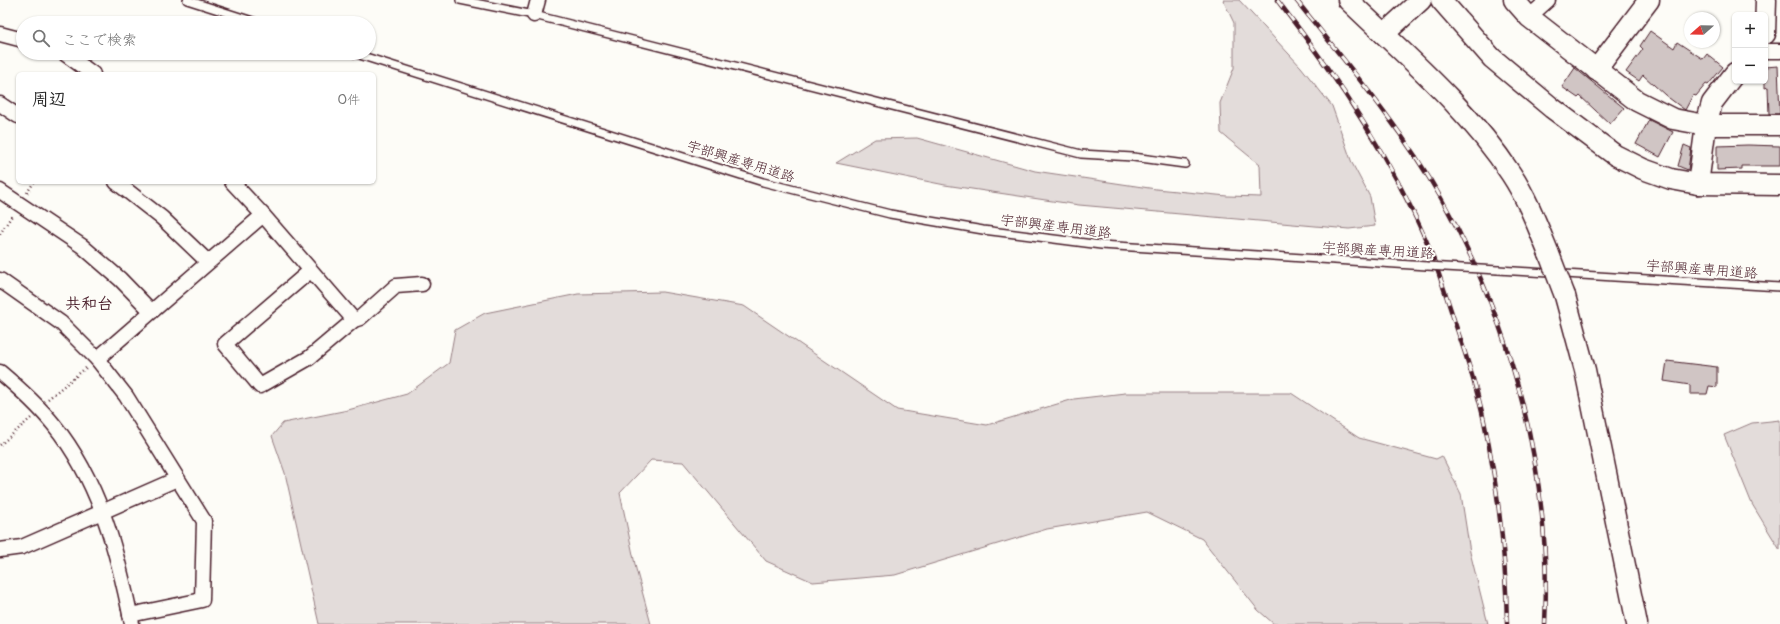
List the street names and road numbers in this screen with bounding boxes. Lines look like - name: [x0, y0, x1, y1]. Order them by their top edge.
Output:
- street label: 宇部興産専用道路: [685, 134, 798, 187]
- street label: 宇部興産専用道路: [999, 208, 1113, 243]
- street label: 宇部興産専用道路: [1322, 236, 1434, 263]
- street label: 宇部興産専用道路: [1645, 254, 1759, 283]

